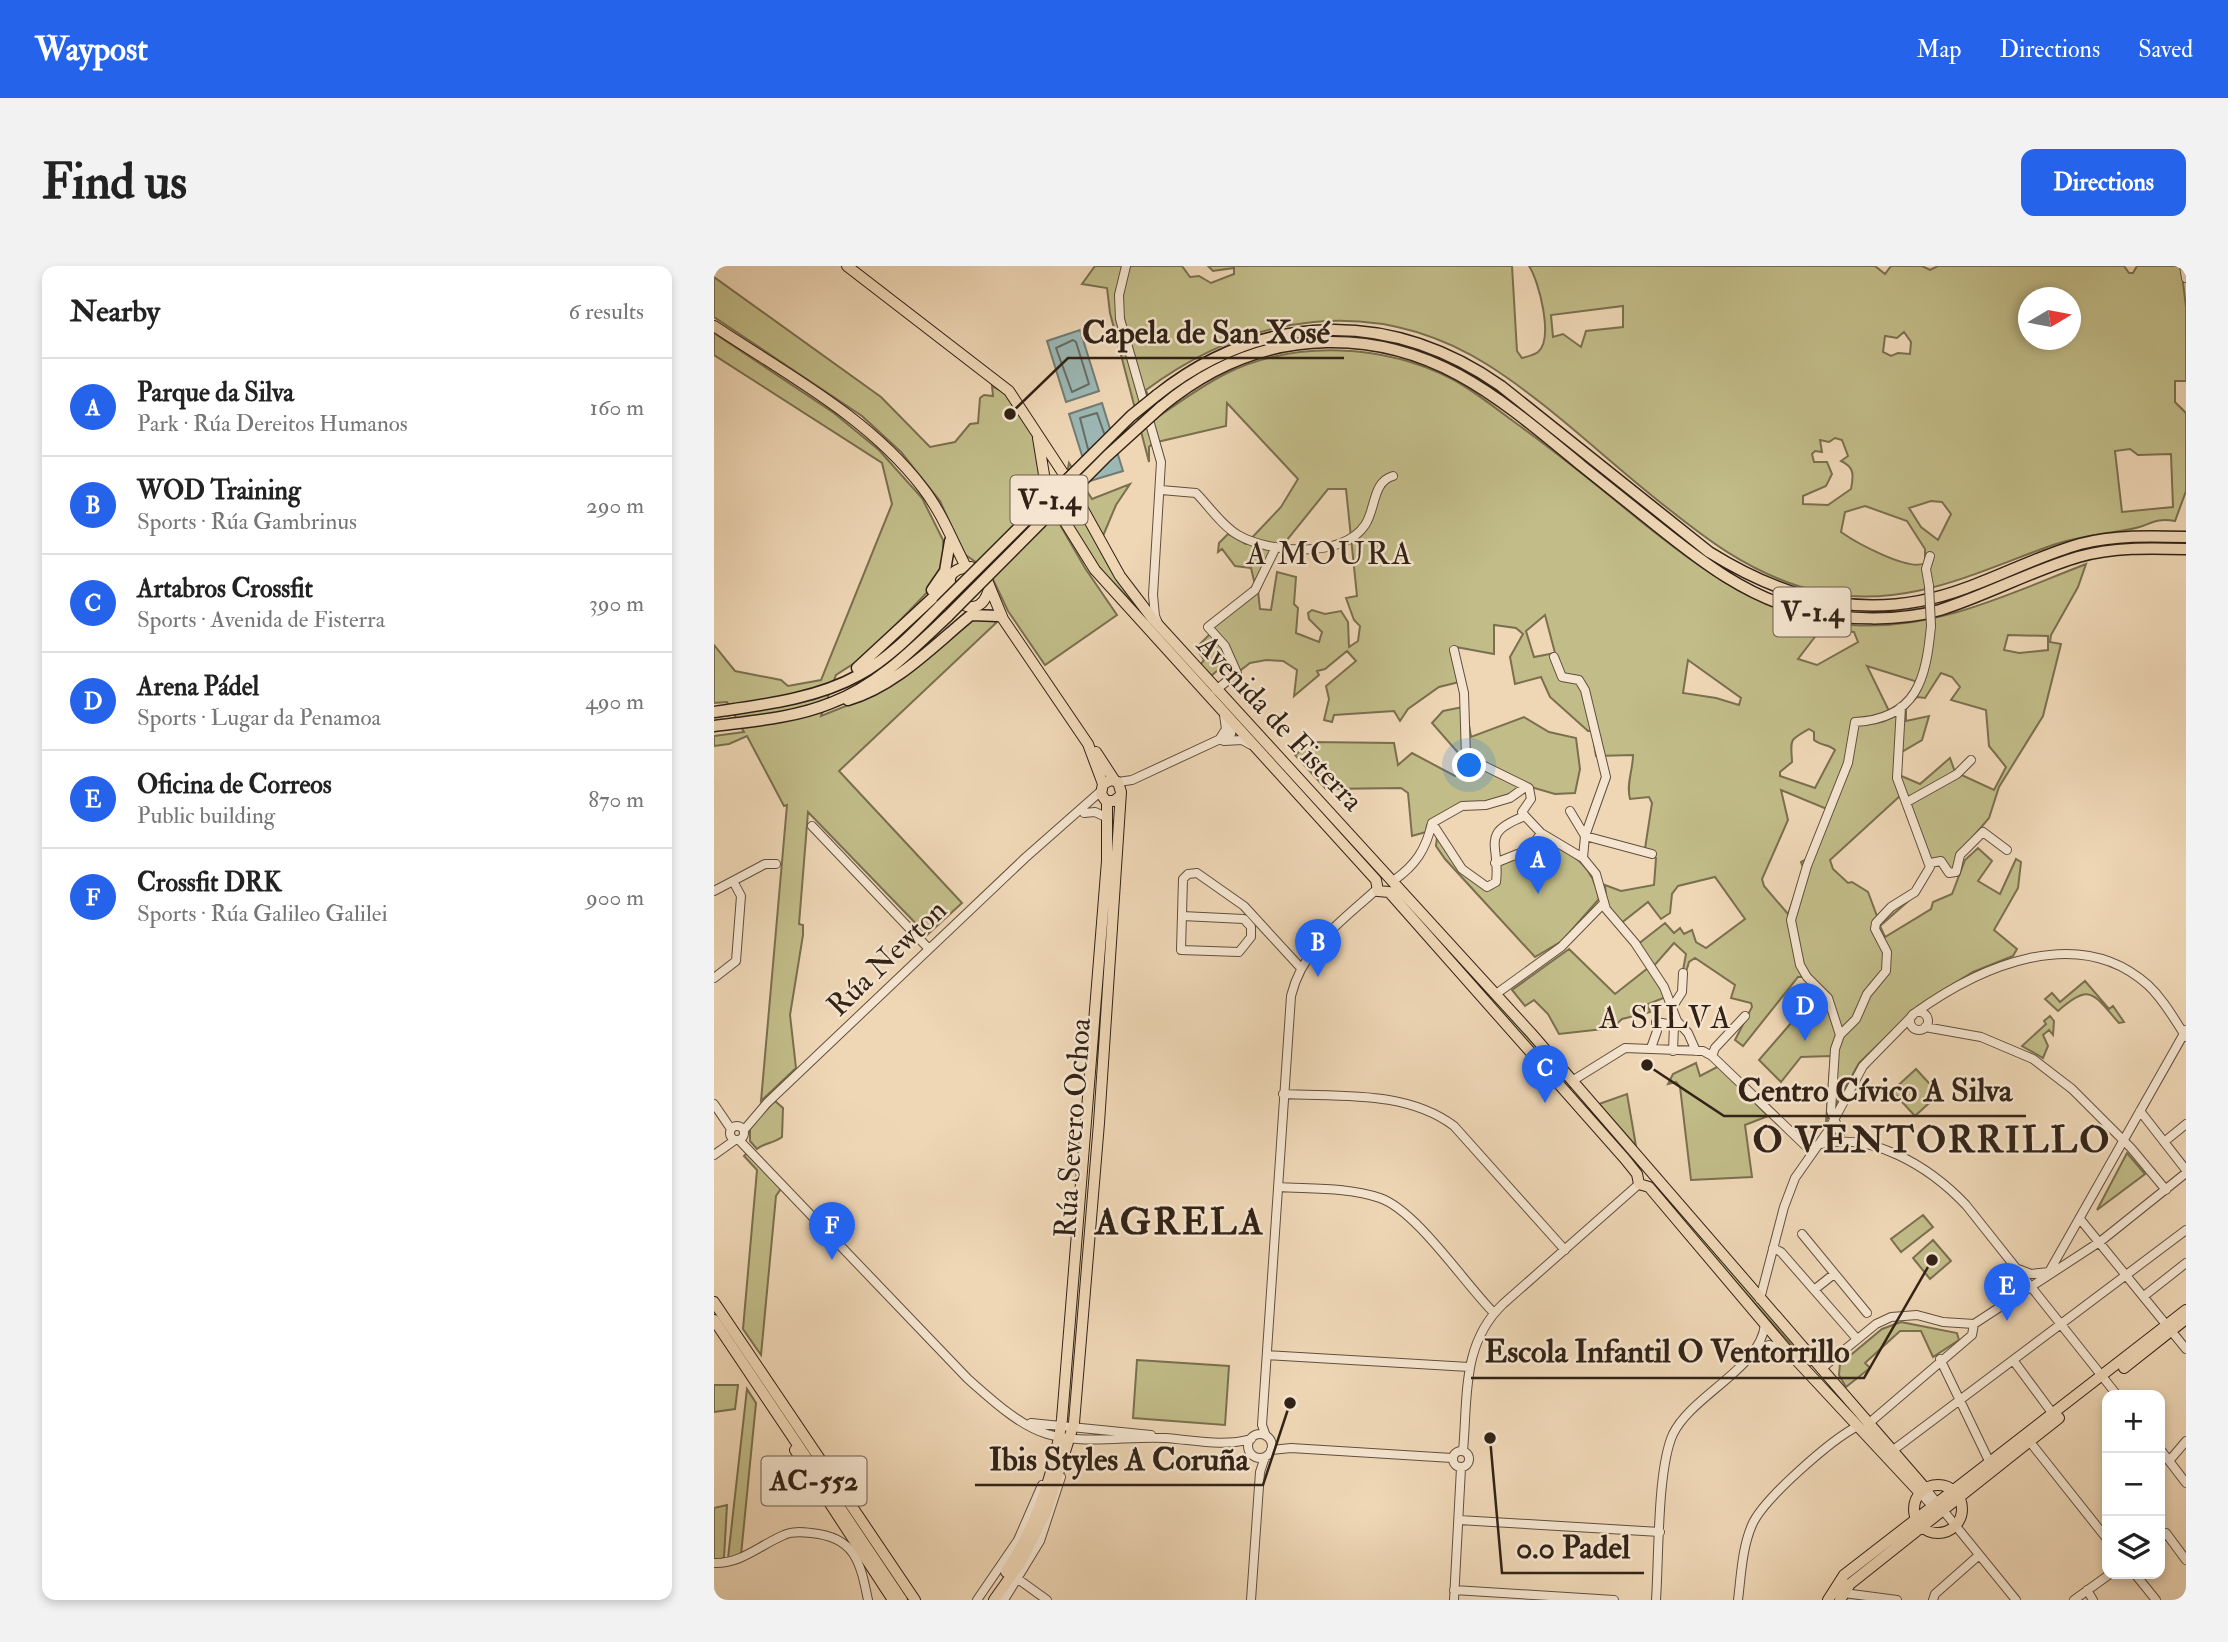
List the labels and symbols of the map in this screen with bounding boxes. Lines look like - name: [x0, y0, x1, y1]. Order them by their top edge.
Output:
- north arrow: [2018, 287, 2081, 350]
- callout: Capela de San Xosé: [1068, 305, 1344, 358]
- text: Capela de San Xosé: [1082, 313, 1331, 353]
- road number: V-1.4: [1010, 476, 1088, 524]
- district label: A MOURA: [1245, 534, 1414, 574]
- road number: V-1.4: [1774, 588, 1850, 636]
- street label: Avenida de Fisterra: [1188, 626, 1372, 819]
- your location: [1452, 748, 1486, 782]
- pin: A: [1515, 836, 1561, 894]
- street label: Rúa Newton: [819, 892, 955, 1024]
- pin: B: [1295, 919, 1341, 977]
- pin: D: [1782, 983, 1828, 1041]
- district label: A SILVA: [1598, 998, 1733, 1038]
- street label: Rúa Severo Ochoa: [1047, 1016, 1099, 1239]
- pin: C: [1522, 1045, 1568, 1103]
- callout: Centro Cívico A Silva: [1724, 1063, 2026, 1116]
- text: Centro Cívico A Silva: [1738, 1071, 2013, 1111]
- district label: O VENTORRILLO: [1753, 1117, 2111, 1164]
- district label: AGRELA: [1093, 1199, 1265, 1246]
- pin: F: [809, 1202, 855, 1260]
- pin: E: [1984, 1263, 2030, 1321]
- callout: Escola Infantil O Ventorrillo: [1471, 1325, 1864, 1378]
- text: Escola Infantil O Ventorrillo: [1484, 1332, 1850, 1372]
- callout: Ibis Styles A Coruña: [975, 1432, 1263, 1485]
- text: Ibis Styles A Coruña: [989, 1440, 1250, 1480]
- road number: AC-552: [762, 1456, 866, 1506]
- callout: 0.0 Padel: [1502, 1520, 1644, 1573]
- text: 0.0 Padel: [1516, 1528, 1631, 1568]

